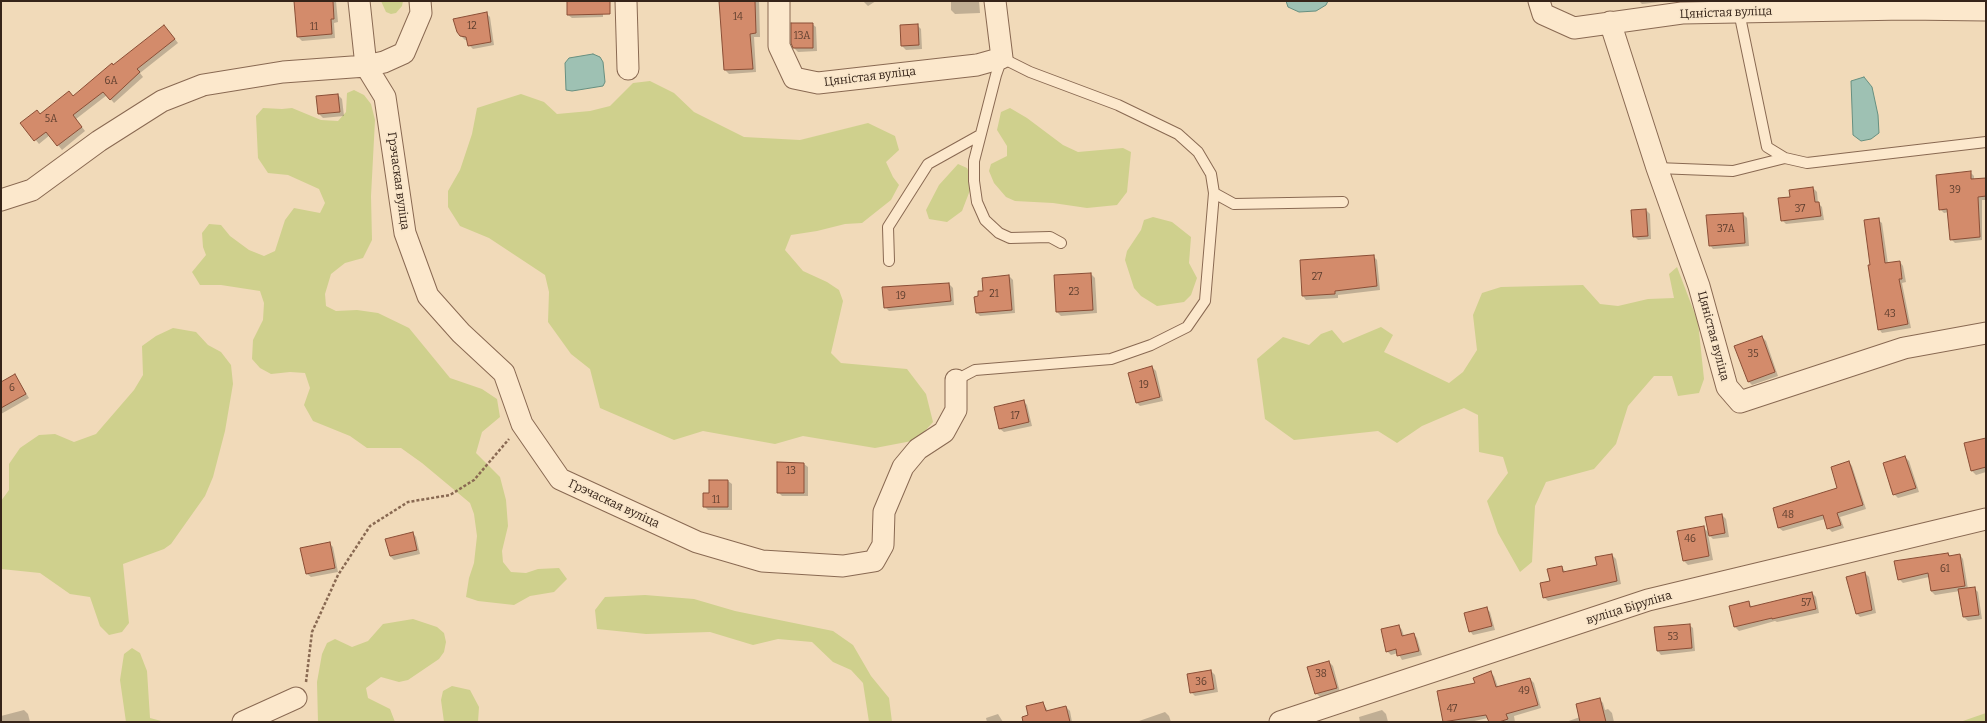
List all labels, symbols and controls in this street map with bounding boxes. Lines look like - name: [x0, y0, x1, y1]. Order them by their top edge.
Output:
- street label: Цяністая вуліца: [1679, 4, 1773, 22]
- house number: 14: [733, 11, 743, 23]
- house number: 12: [467, 20, 477, 32]
- house number: 11: [310, 21, 318, 33]
- house number: 13А: [794, 30, 810, 42]
- street label: Цяністая вуліца: [823, 64, 917, 90]
- house number: 6А: [105, 75, 117, 87]
- house number: 5А: [45, 113, 57, 125]
- street label: Грэчаская вуліца: [384, 131, 412, 231]
- house number: 39: [1949, 184, 1961, 196]
- house number: 37: [1795, 203, 1805, 215]
- house number: 37А: [1717, 223, 1735, 235]
- house number: 27: [1312, 271, 1322, 283]
- house number: 23: [1068, 286, 1080, 298]
- house number: 21: [989, 288, 999, 300]
- street label: Цяністая вуліца: [1694, 289, 1732, 383]
- house number: 19: [896, 290, 906, 302]
- house number: 43: [1884, 308, 1896, 320]
- house number: 35: [1747, 348, 1759, 360]
- house number: 19: [1139, 379, 1149, 391]
- house number: 6: [9, 382, 15, 394]
- house number: 17: [1011, 410, 1019, 422]
- house number: 13: [786, 465, 796, 477]
- street label: Грэчаская вуліца: [566, 477, 662, 531]
- house number: 11: [712, 494, 720, 506]
- house number: 48: [1782, 509, 1794, 521]
- house number: 46: [1684, 533, 1696, 545]
- house number: 61: [1940, 563, 1950, 575]
- street label: вуліца Біруліна: [1584, 588, 1674, 628]
- house number: 57: [1801, 597, 1811, 609]
- house number: 53: [1668, 631, 1678, 643]
- house number: 38: [1315, 668, 1327, 680]
- house number: 36: [1195, 676, 1207, 688]
- house number: 49: [1518, 685, 1530, 697]
- house number: 47: [1447, 703, 1457, 715]

